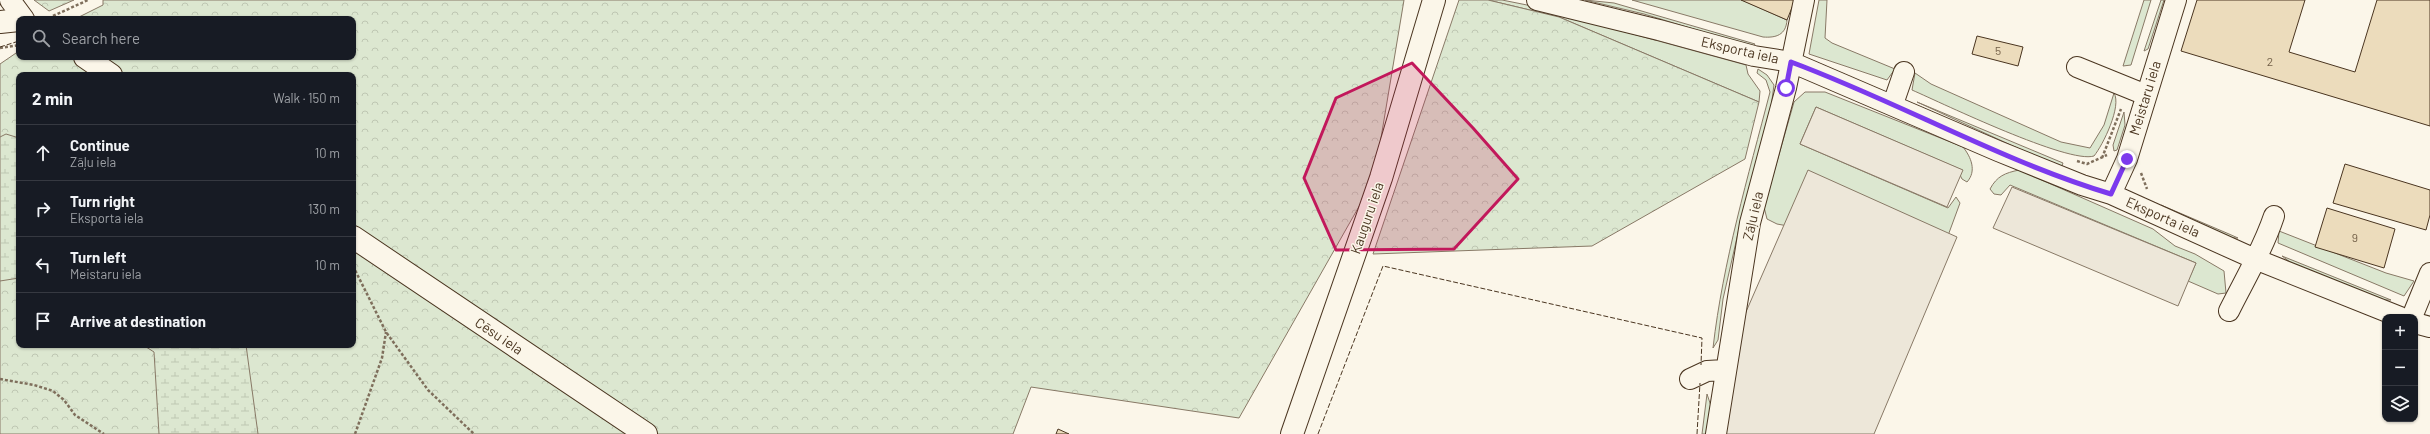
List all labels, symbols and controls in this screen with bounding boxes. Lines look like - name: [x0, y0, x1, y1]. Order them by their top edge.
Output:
- search box: [16, 16, 356, 60]
- icon: search: [30, 27, 52, 49]
- text: Search here: [62, 29, 140, 47]
- street label: Eksporta iela: [1700, 32, 1781, 67]
- house number: 5: [1995, 43, 2001, 57]
- house number: 2: [2267, 54, 2273, 68]
- street label: Meistaru iela: [2125, 59, 2164, 137]
- route start: [1777, 79, 1795, 97]
- text: 2 min: [32, 88, 73, 108]
- text: Walk · 150 m: [273, 90, 340, 106]
- text: Continue: [70, 136, 130, 154]
- icon: ahead: [32, 142, 54, 164]
- text: 10 m: [315, 145, 340, 161]
- route end: [2118, 150, 2136, 168]
- text: Zāļu iela: [70, 154, 116, 170]
- street label: Kauguru iela: [1346, 180, 1387, 256]
- street label: Zāļu iela: [1739, 190, 1766, 242]
- text: Turn right: [70, 192, 135, 210]
- street label: Eksporta iela: [2124, 193, 2203, 240]
- icon: right: [32, 198, 54, 220]
- text: 130 m: [308, 201, 340, 217]
- text: Eksporta iela: [70, 210, 144, 226]
- house number: 9: [2352, 230, 2358, 244]
- text: Turn left: [70, 248, 126, 266]
- icon: left: [32, 254, 54, 276]
- text: 10 m: [315, 257, 340, 273]
- text: Meistaru iela: [70, 266, 141, 282]
- icon: arrive: [32, 310, 54, 332]
- text: Arrive at destination: [70, 312, 206, 330]
- street label: Cēsu iela: [472, 313, 527, 358]
- map controls: [2382, 314, 2418, 422]
- button: +: [2382, 314, 2418, 350]
- button: −: [2382, 350, 2418, 386]
- button: layers: [2382, 386, 2418, 422]

